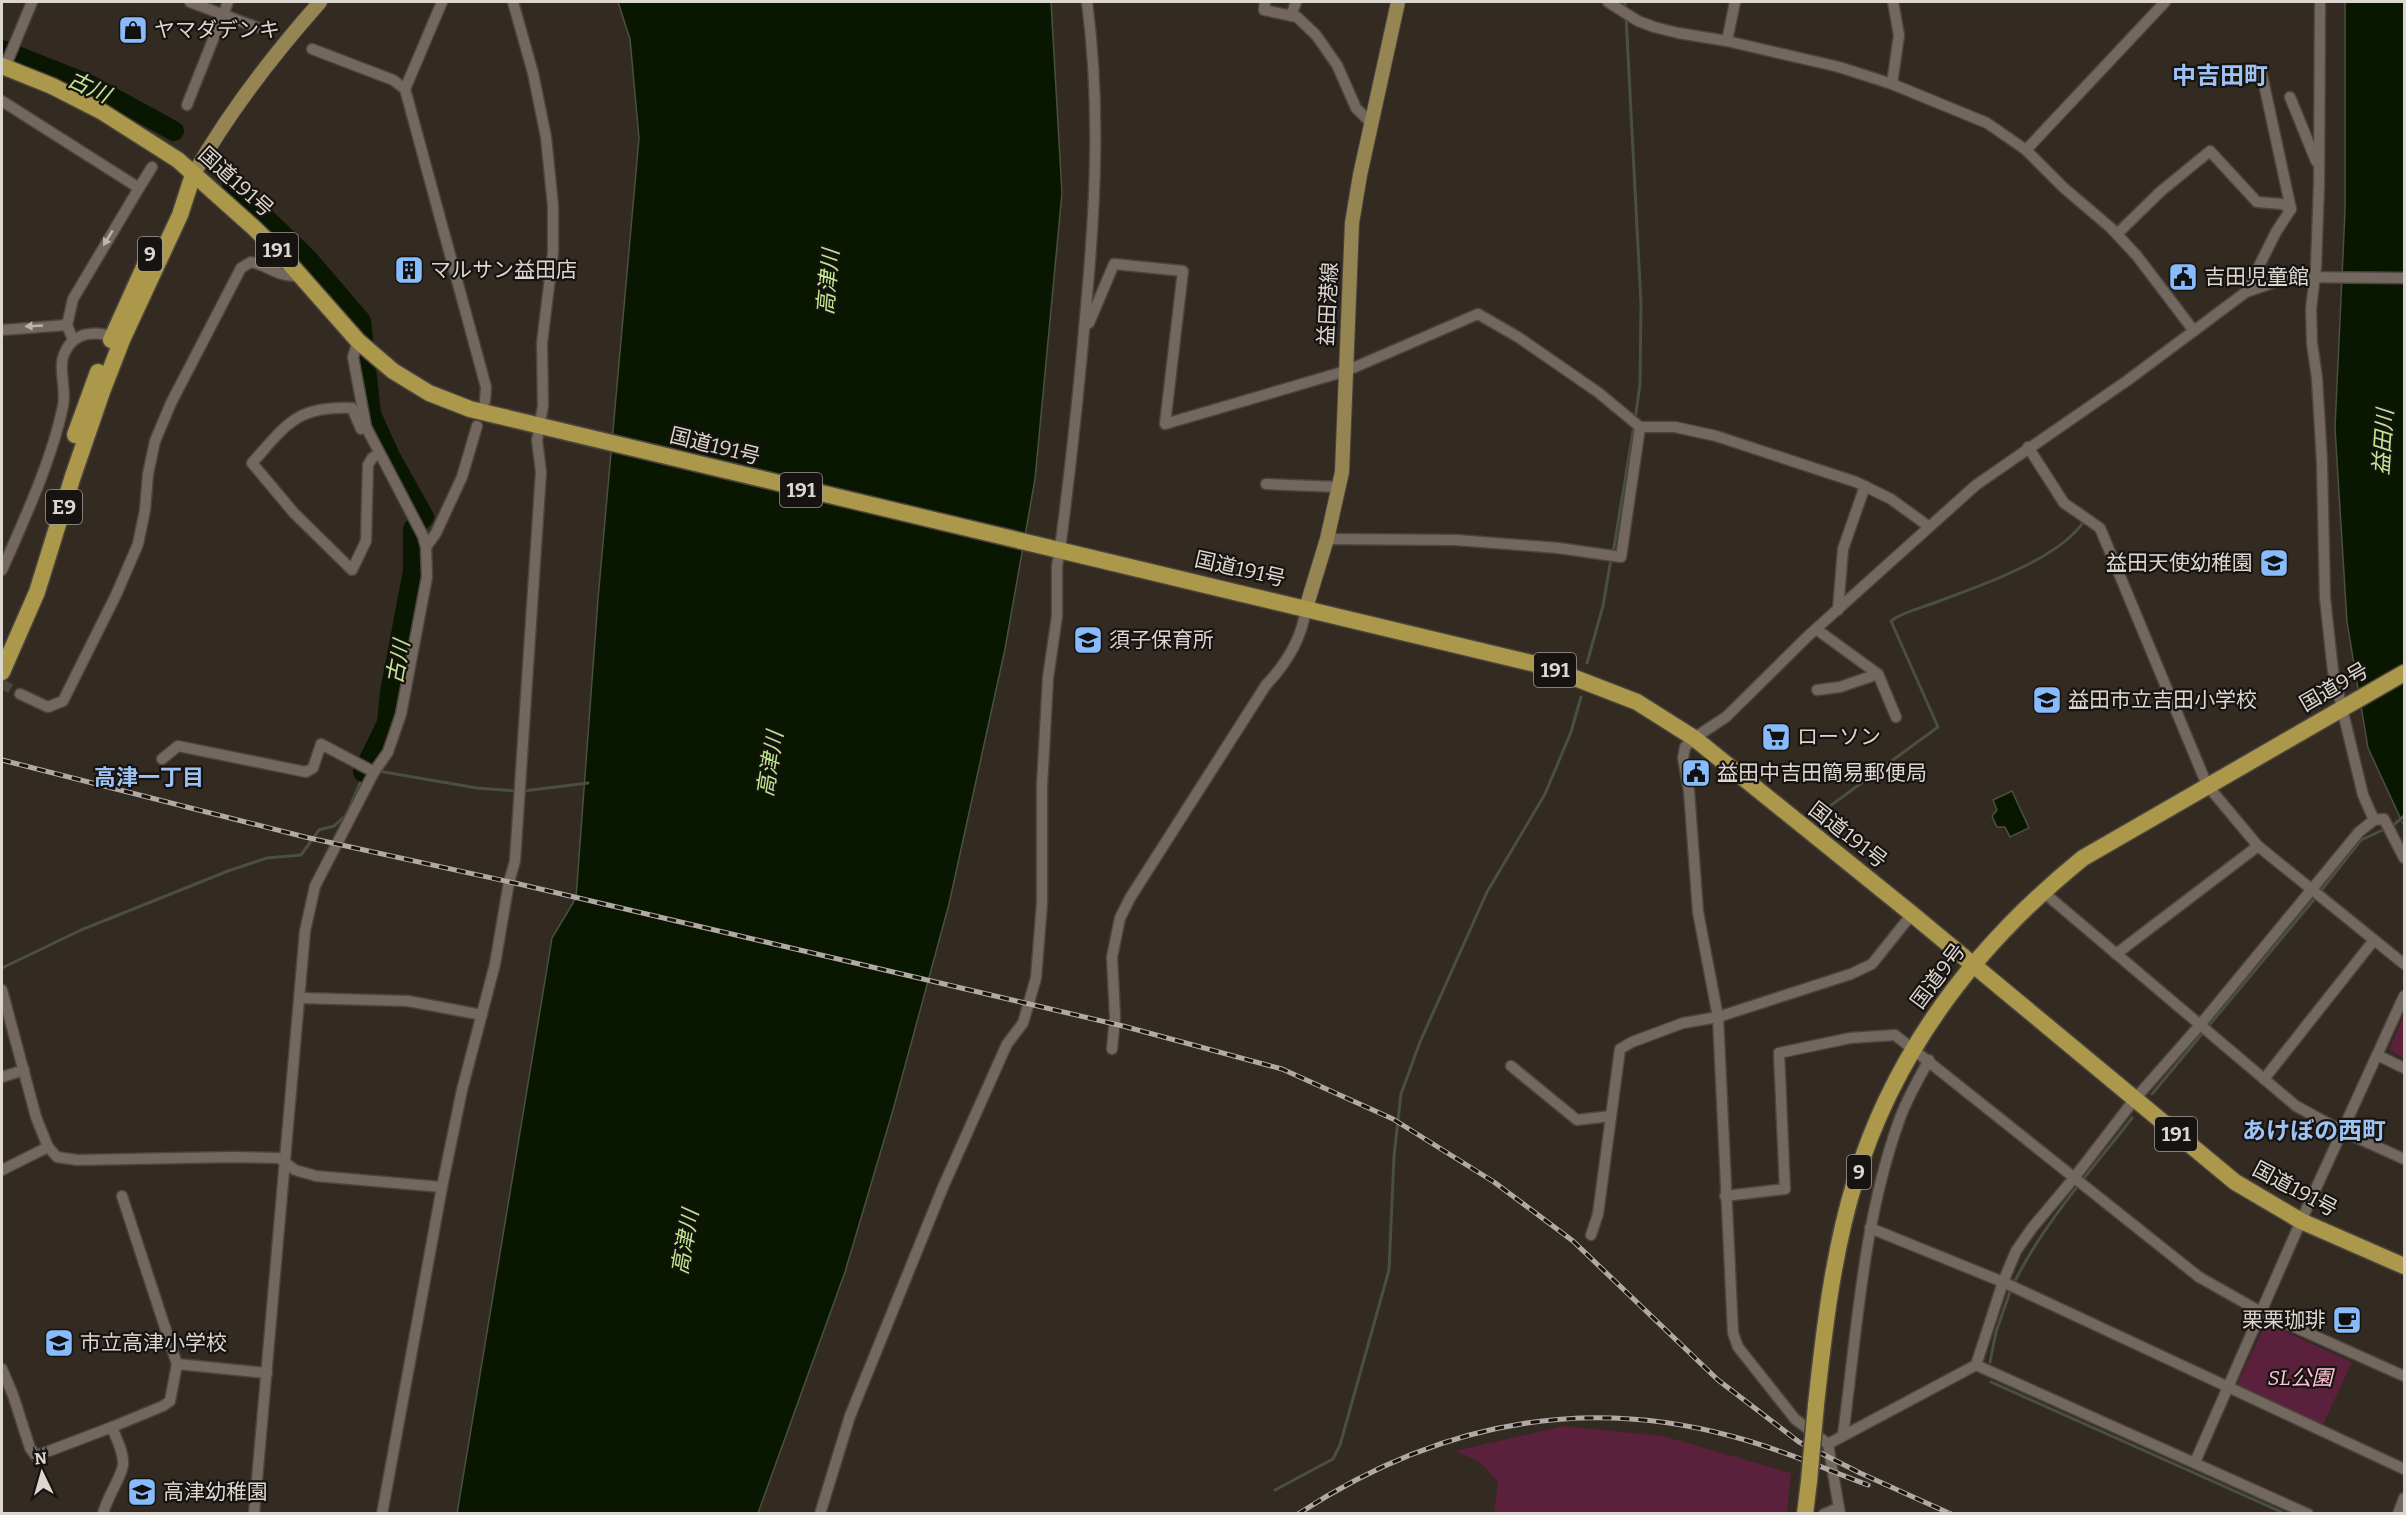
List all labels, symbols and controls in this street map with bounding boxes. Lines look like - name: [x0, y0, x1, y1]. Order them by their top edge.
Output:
- shop icon: ヤマダデンキ: [117, 14, 149, 46]
- place label: ヤマダデンキ: [154, 17, 280, 43]
- district label: 中吉田町: [2172, 62, 2268, 90]
- water label: 古川: [63, 65, 116, 109]
- street label: 国道191号: [193, 141, 279, 223]
- one-way arrow: [103, 230, 114, 246]
- road number: 191: [256, 233, 298, 267]
- road number: 9: [138, 237, 162, 271]
- water label: 高津川: [812, 246, 844, 316]
- building icon: マルサン益田店: [393, 254, 425, 286]
- place label: マルサン益田店: [430, 257, 577, 283]
- street label: 益田港線: [1313, 261, 1343, 347]
- public building icon: 吉田児童館: [2167, 261, 2199, 293]
- place label: 吉田児童館: [2204, 264, 2309, 290]
- one-way arrow: [25, 322, 44, 331]
- water label: 益田川: [2367, 406, 2399, 476]
- street label: 国道191号: [667, 422, 763, 470]
- road number: 191: [780, 473, 822, 507]
- road number: E9: [46, 490, 82, 524]
- street label: 国道191号: [1192, 546, 1288, 592]
- school or university icon: 益田天使幼稚園: [2258, 547, 2290, 579]
- place label: 益田天使幼稚園: [2106, 550, 2253, 576]
- school or university icon: 須子保育所: [1072, 624, 1104, 656]
- place label: 須子保育所: [1109, 627, 1214, 653]
- water label: 古川: [381, 636, 415, 686]
- road number: 191: [1534, 653, 1576, 687]
- street label: 国道9号: [2295, 657, 2373, 717]
- school or university icon: 益田市立吉田小学校: [2031, 684, 2063, 716]
- place label: 益田市立吉田小学校: [2068, 687, 2257, 713]
- supermarket icon: ローソン: [1760, 721, 1792, 753]
- place label: ローソン: [1797, 724, 1881, 750]
- water label: 高津川: [752, 727, 789, 799]
- public building icon: 益田中吉田簡易郵便局: [1680, 757, 1712, 789]
- place label: 益田中吉田簡易郵便局: [1717, 760, 1927, 786]
- district label: 高津一丁目: [94, 764, 204, 791]
- street label: 国道191号: [1804, 796, 1892, 874]
- street label: 国道9号: [1905, 938, 1971, 1014]
- road number: 191: [2155, 1117, 2197, 1151]
- district label: あけぼの西町: [2242, 1117, 2386, 1145]
- road number: 9: [1847, 1155, 1871, 1189]
- street label: 国道191号: [2248, 1156, 2342, 1222]
- water label: 高津川: [666, 1205, 704, 1277]
- cafe icon: 栗栗珈琲: [2331, 1304, 2363, 1336]
- place label: 栗栗珈琲: [2242, 1307, 2326, 1333]
- school or university icon: 市立高津小学校: [43, 1327, 75, 1359]
- place label: 市立高津小学校: [80, 1330, 227, 1356]
- park label: SL公園: [2267, 1365, 2336, 1391]
- north arrow: [12, 1443, 72, 1503]
- text: N: [34, 1449, 48, 1469]
- school or university icon: 高津幼稚園: [126, 1476, 158, 1508]
- place label: 高津幼稚園: [163, 1479, 268, 1505]

